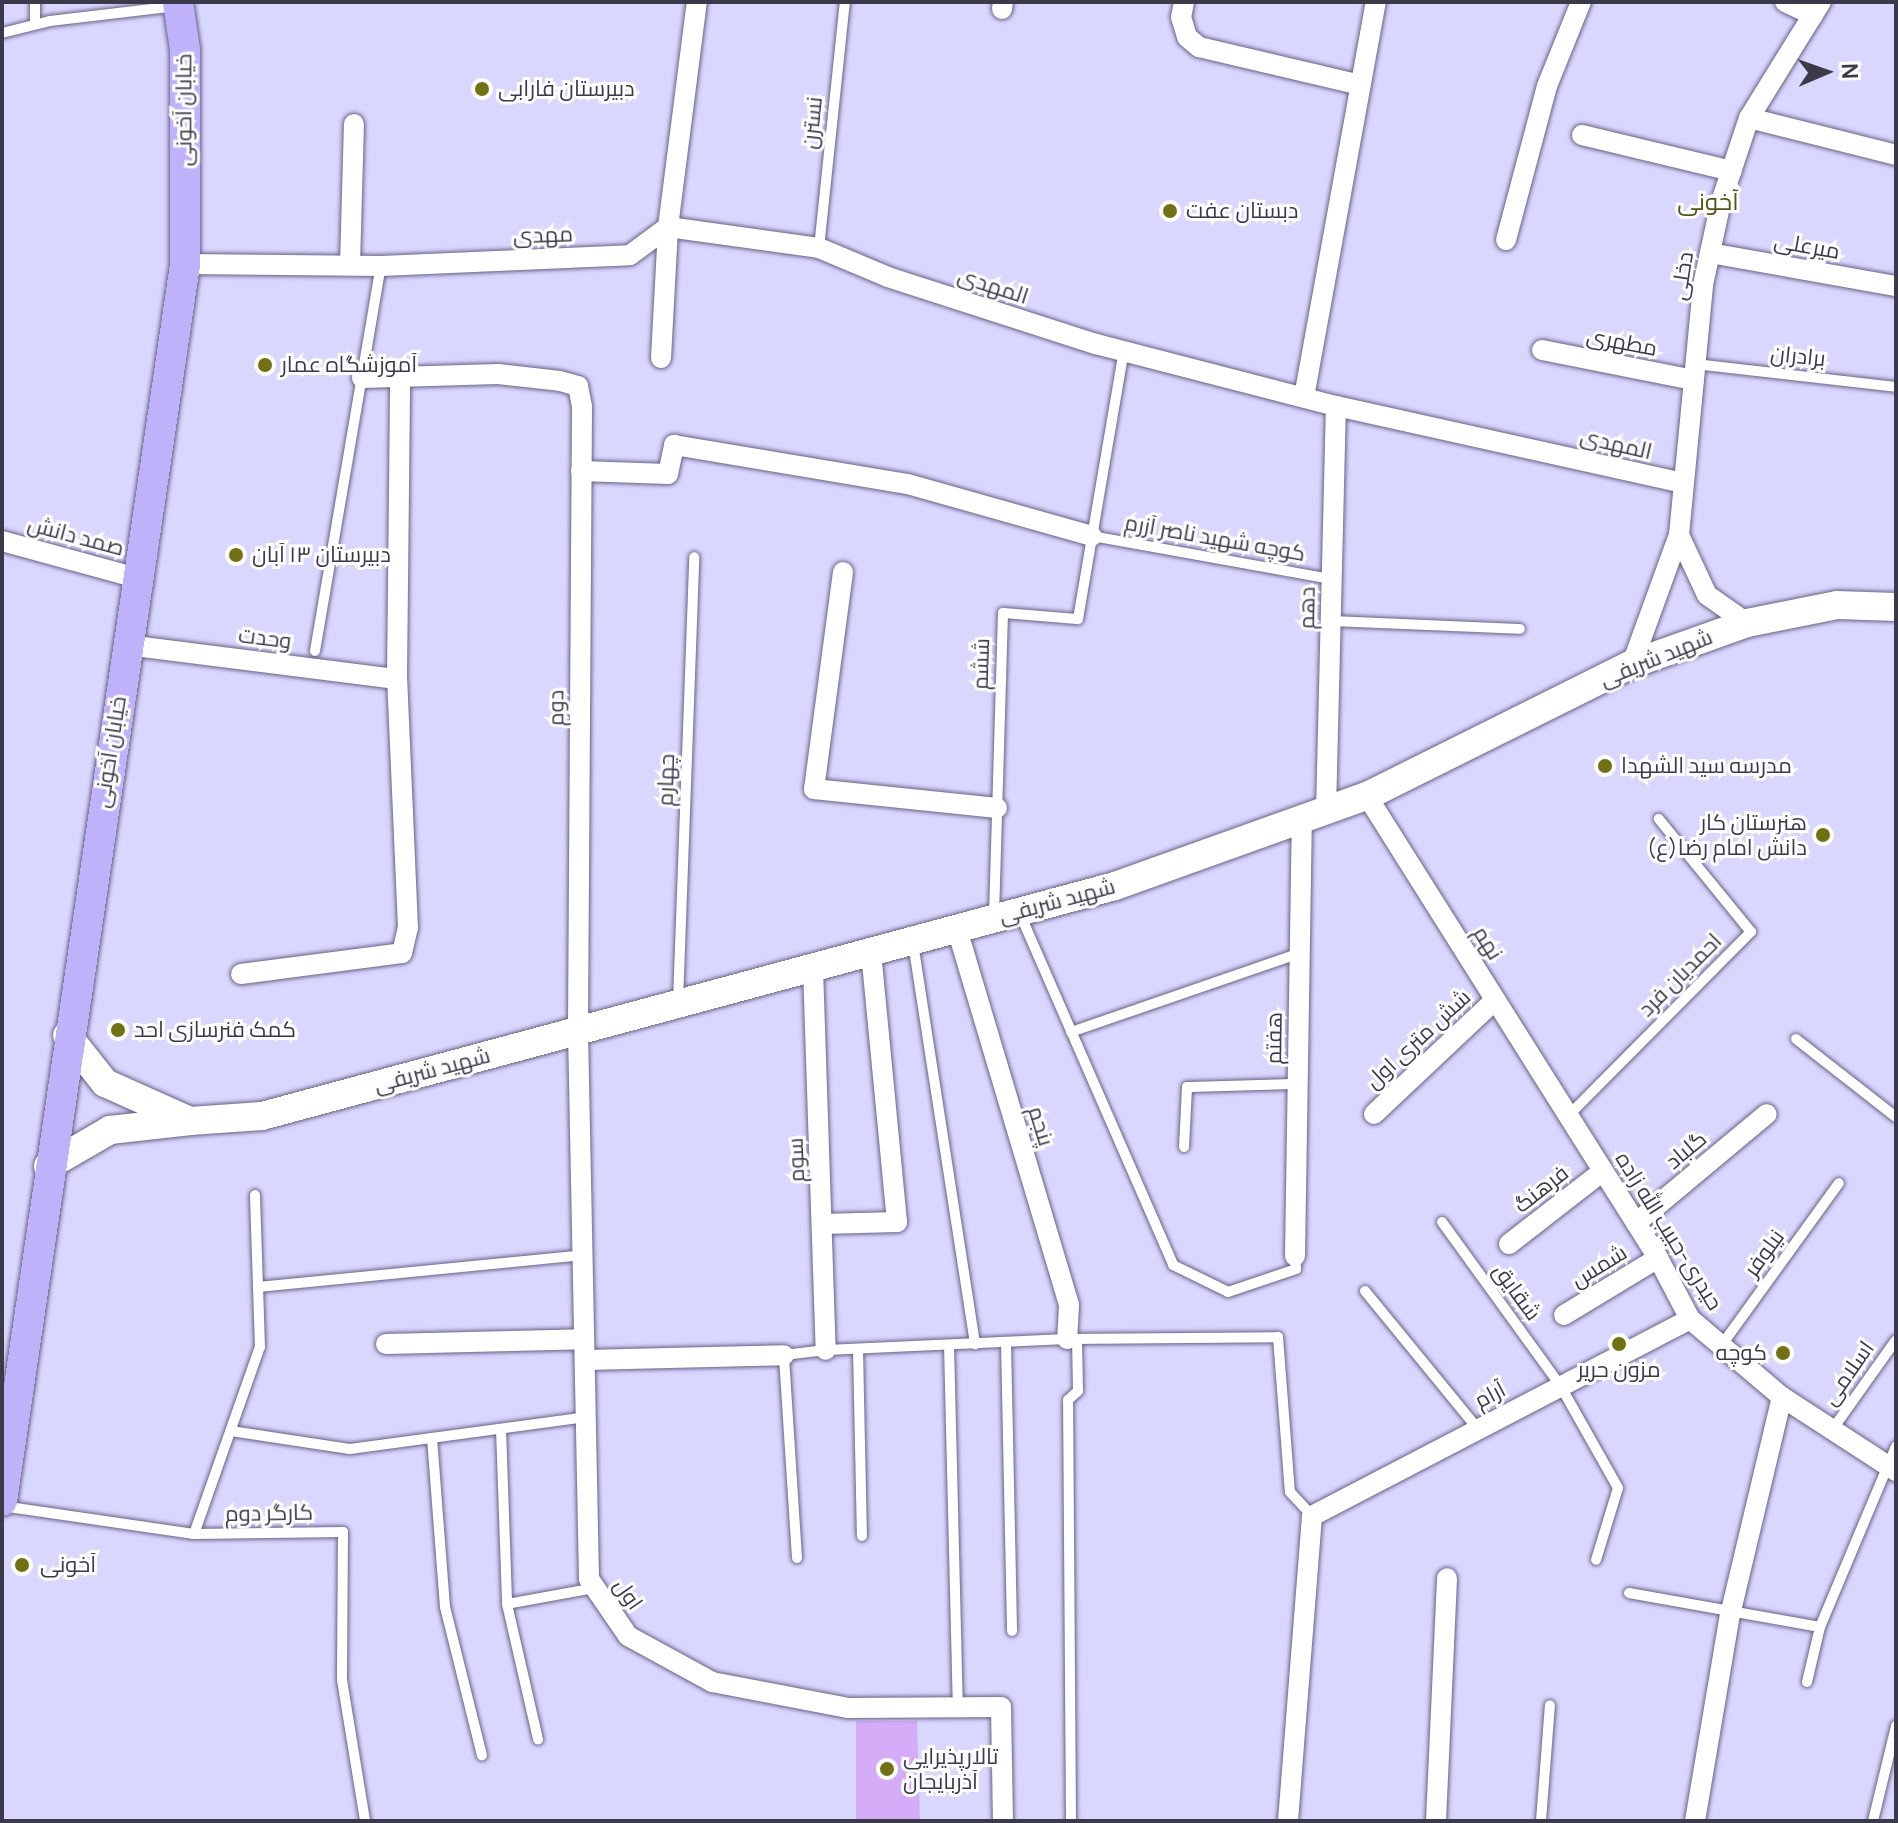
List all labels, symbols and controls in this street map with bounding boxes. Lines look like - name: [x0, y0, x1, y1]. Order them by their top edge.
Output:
- north arrow: [1786, 32, 1866, 112]
- street label: خیابان آخونی: [171, 54, 197, 166]
- text: N: [1835, 63, 1865, 80]
- place label: دبیرستان فارابی: [498, 76, 635, 102]
- marker: دبیرستان فارابی: [473, 80, 491, 98]
- street label: نسترن: [796, 96, 828, 150]
- district label: آخونی: [1677, 187, 1739, 215]
- place label: دبستان عفت: [1186, 198, 1298, 224]
- marker: دبستان عفت: [1161, 202, 1179, 220]
- street label: مهدی: [512, 221, 574, 249]
- street label: میرعلی: [1772, 227, 1842, 265]
- street label: دخلی: [1665, 250, 1699, 302]
- street label: المهدی: [954, 262, 1032, 310]
- street label: مطهری: [1584, 322, 1660, 362]
- street label: برادران: [1769, 340, 1827, 372]
- place label: آموزشگاه عمار: [281, 352, 417, 378]
- marker: آموزشگاه عمار: [256, 356, 274, 374]
- street label: المهدی: [1578, 423, 1654, 465]
- street label: کوچه شهید ناصر آزرم: [1123, 509, 1307, 567]
- street label: صمد دانش: [25, 510, 127, 562]
- place label: دبیرستان ۱۳ آبان: [252, 542, 391, 568]
- marker: دبیرستان ۱۳ آبان: [227, 546, 245, 564]
- street label: دهم: [1293, 586, 1321, 630]
- street label: وحدت: [237, 622, 293, 654]
- street label: شهید شریفی: [1596, 623, 1716, 693]
- street label: ششم: [967, 638, 995, 690]
- street label: دوم: [543, 690, 569, 726]
- street label: خیابان آخونی: [88, 694, 132, 810]
- street label: چهارم: [652, 753, 680, 807]
- place label: مدرسه سید الشهدا: [1621, 753, 1792, 779]
- marker: مدرسه سید الشهدا: [1596, 757, 1614, 775]
- place label: هنرستان کار دانش امام رضا(ع): [1647, 809, 1807, 860]
- marker: هنرستان کار دانش امام رضا(ع): [1814, 826, 1832, 844]
- street label: شهید شریفی: [996, 873, 1118, 929]
- street label: نهم: [1468, 921, 1508, 965]
- street label: احمدیان فرد: [1633, 928, 1727, 1022]
- street label: شش متری اول: [1360, 984, 1476, 1094]
- street label: هفتم: [1260, 1012, 1288, 1064]
- place label: کمک فنرسازی احد: [134, 1017, 296, 1043]
- marker: کمک فنرسازی احد: [109, 1021, 127, 1039]
- street label: شهید شریفی: [371, 1042, 493, 1098]
- street label: پنجم: [1023, 1103, 1059, 1149]
- street label: گلباد: [1660, 1125, 1712, 1175]
- street label: سوم: [782, 1137, 810, 1183]
- street label: حیدری-حبیب الله زاده: [1610, 1147, 1728, 1315]
- street label: فرهنگ: [1508, 1160, 1574, 1218]
- street label: نیلوفر: [1738, 1224, 1790, 1282]
- street label: شمس: [1566, 1239, 1632, 1293]
- street label: شقایق: [1487, 1258, 1547, 1326]
- marker: مزون حریر: [1610, 1335, 1628, 1353]
- street label: اسلامی: [1816, 1336, 1880, 1410]
- place label: کوچه: [1716, 1340, 1767, 1366]
- marker: کوچه: [1774, 1344, 1792, 1362]
- place label: مزون حریر: [1577, 1357, 1661, 1383]
- street label: آرام: [1470, 1376, 1510, 1414]
- street label: کارگر دوم: [225, 1499, 313, 1527]
- place label: آخونی: [40, 1552, 96, 1578]
- marker: آخونی: [11, 1554, 33, 1576]
- street label: اول: [608, 1573, 648, 1615]
- place label: تالارپذیرایی آذربایجان: [903, 1743, 998, 1794]
- marker: تالارپذیرایی آذربایجان: [878, 1760, 896, 1778]

